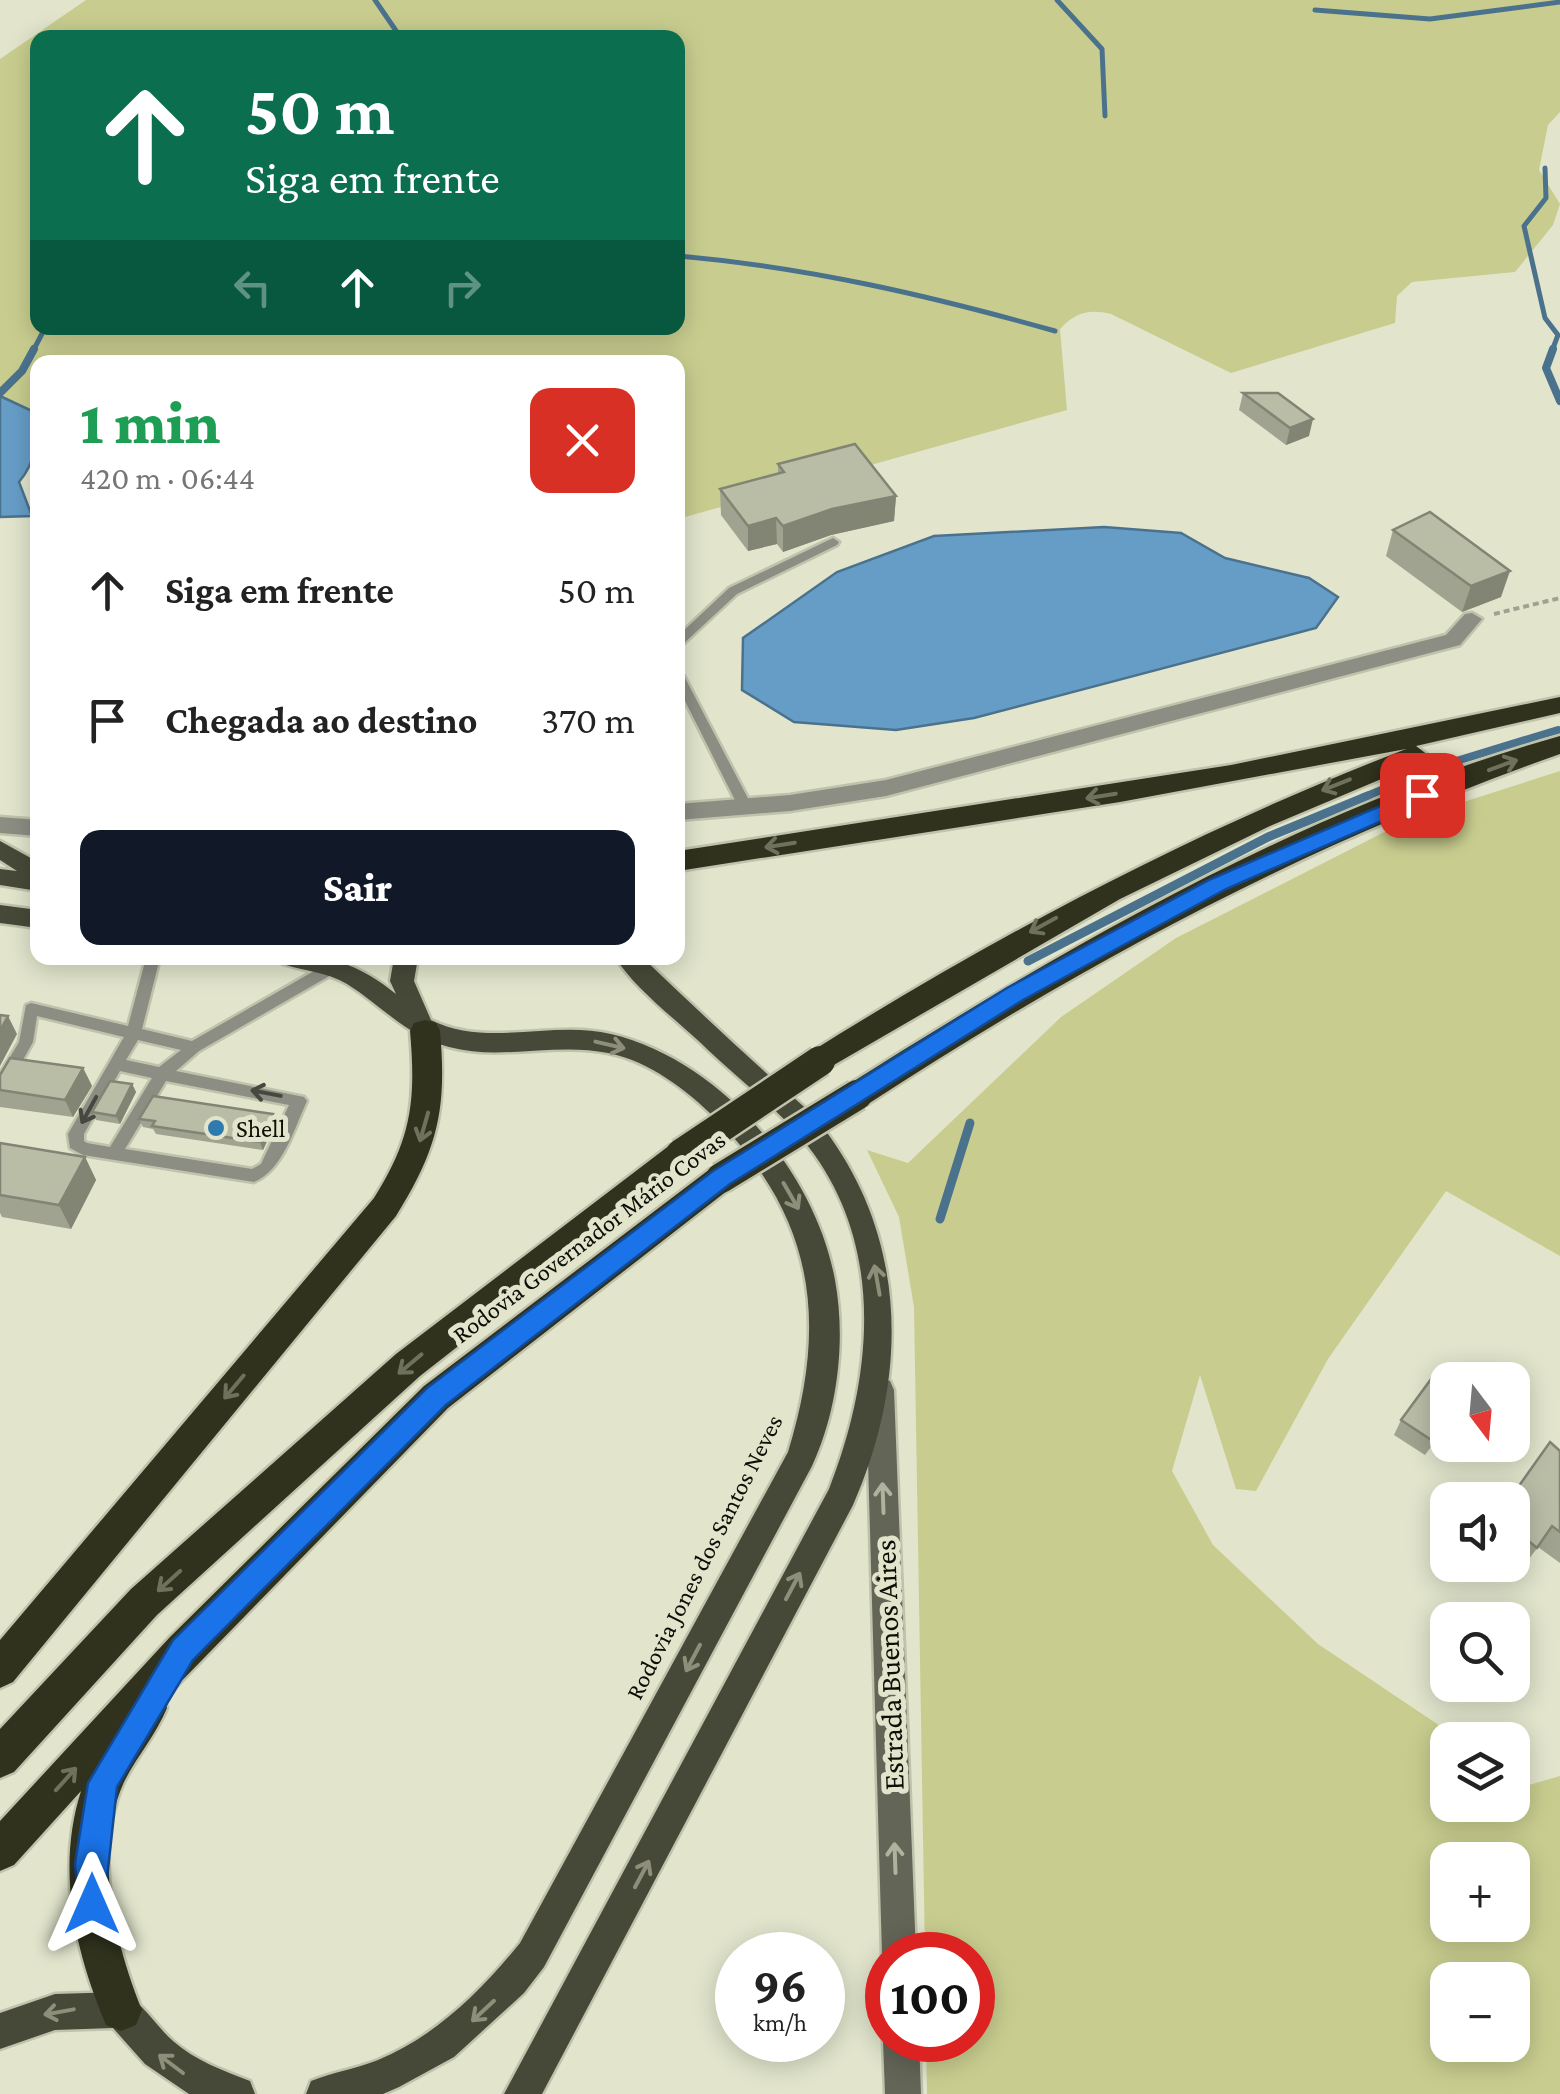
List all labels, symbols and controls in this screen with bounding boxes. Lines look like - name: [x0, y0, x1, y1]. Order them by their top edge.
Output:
- icon: ahead: [80, 70, 210, 200]
- text: 50 m: [245, 71, 395, 149]
- text: Siga em frente: [245, 153, 500, 203]
- icon: left: [225, 260, 280, 315]
- icon: ahead: [330, 260, 385, 315]
- icon: right: [435, 260, 490, 315]
- button: close: [530, 388, 635, 493]
- text: 1 min: [80, 389, 220, 456]
- text: 420 m · 06:44: [80, 460, 255, 496]
- icon: ahead: [80, 563, 135, 618]
- text: Siga em frente: [165, 569, 394, 611]
- text: 50 m: [558, 569, 635, 611]
- icon: arrive: [80, 693, 135, 748]
- text: Chegada ao destino: [165, 699, 478, 741]
- text: 370 m: [541, 699, 635, 741]
- pin: [1380, 753, 1465, 838]
- one-way arrow: [1486, 755, 1517, 773]
- icon: arrive: [1395, 768, 1450, 823]
- one-way arrow: [1322, 778, 1352, 796]
- one-way arrow: [1085, 788, 1118, 806]
- button: Sair: [80, 830, 635, 945]
- one-way arrow: [764, 837, 796, 855]
- one-way arrow: [1029, 915, 1058, 935]
- one-way arrow: [593, 1037, 625, 1055]
- one-way arrow: [250, 1083, 283, 1102]
- one-way arrow: [79, 1095, 98, 1125]
- one-way arrow: [414, 1111, 432, 1142]
- place label: Shell: [236, 1115, 285, 1142]
- marker: Shell: [205, 1117, 227, 1139]
- street label: Rodovia Governador Mário Covas: [448, 1126, 730, 1348]
- one-way arrow: [781, 1181, 801, 1209]
- one-way arrow: [867, 1264, 886, 1296]
- one-way arrow: [398, 1352, 424, 1374]
- north arrow: [1430, 1362, 1530, 1462]
- map controls: [1430, 1362, 1530, 2062]
- one-way arrow: [223, 1374, 245, 1400]
- street label: Rodovia Jones dos Santos Neves: [620, 1410, 789, 1704]
- one-way arrow: [874, 1482, 893, 1514]
- button: sound: [1430, 1482, 1530, 1582]
- street label: Estrada Buenos Aires: [868, 1539, 910, 1791]
- one-way arrow: [157, 1569, 182, 1592]
- one-way arrow: [784, 1571, 804, 1601]
- button: search: [1430, 1602, 1530, 1702]
- one-way arrow: [682, 1643, 702, 1672]
- button: layers: [1430, 1722, 1530, 1822]
- one-way arrow: [54, 1767, 77, 1792]
- one-way arrow: [886, 1842, 905, 1874]
- button: +: [1430, 1842, 1530, 1942]
- position arrow: [40, 1852, 144, 1956]
- one-way arrow: [633, 1859, 652, 1889]
- speed limit sign: 100: [865, 1932, 995, 2062]
- text: 96: [753, 1957, 807, 2013]
- button: −: [1430, 1962, 1530, 2062]
- one-way arrow: [471, 1999, 496, 2022]
- one-way arrow: [44, 2004, 76, 2023]
- text: km/h: [753, 2009, 807, 2036]
- one-way arrow: [158, 2053, 185, 2074]

